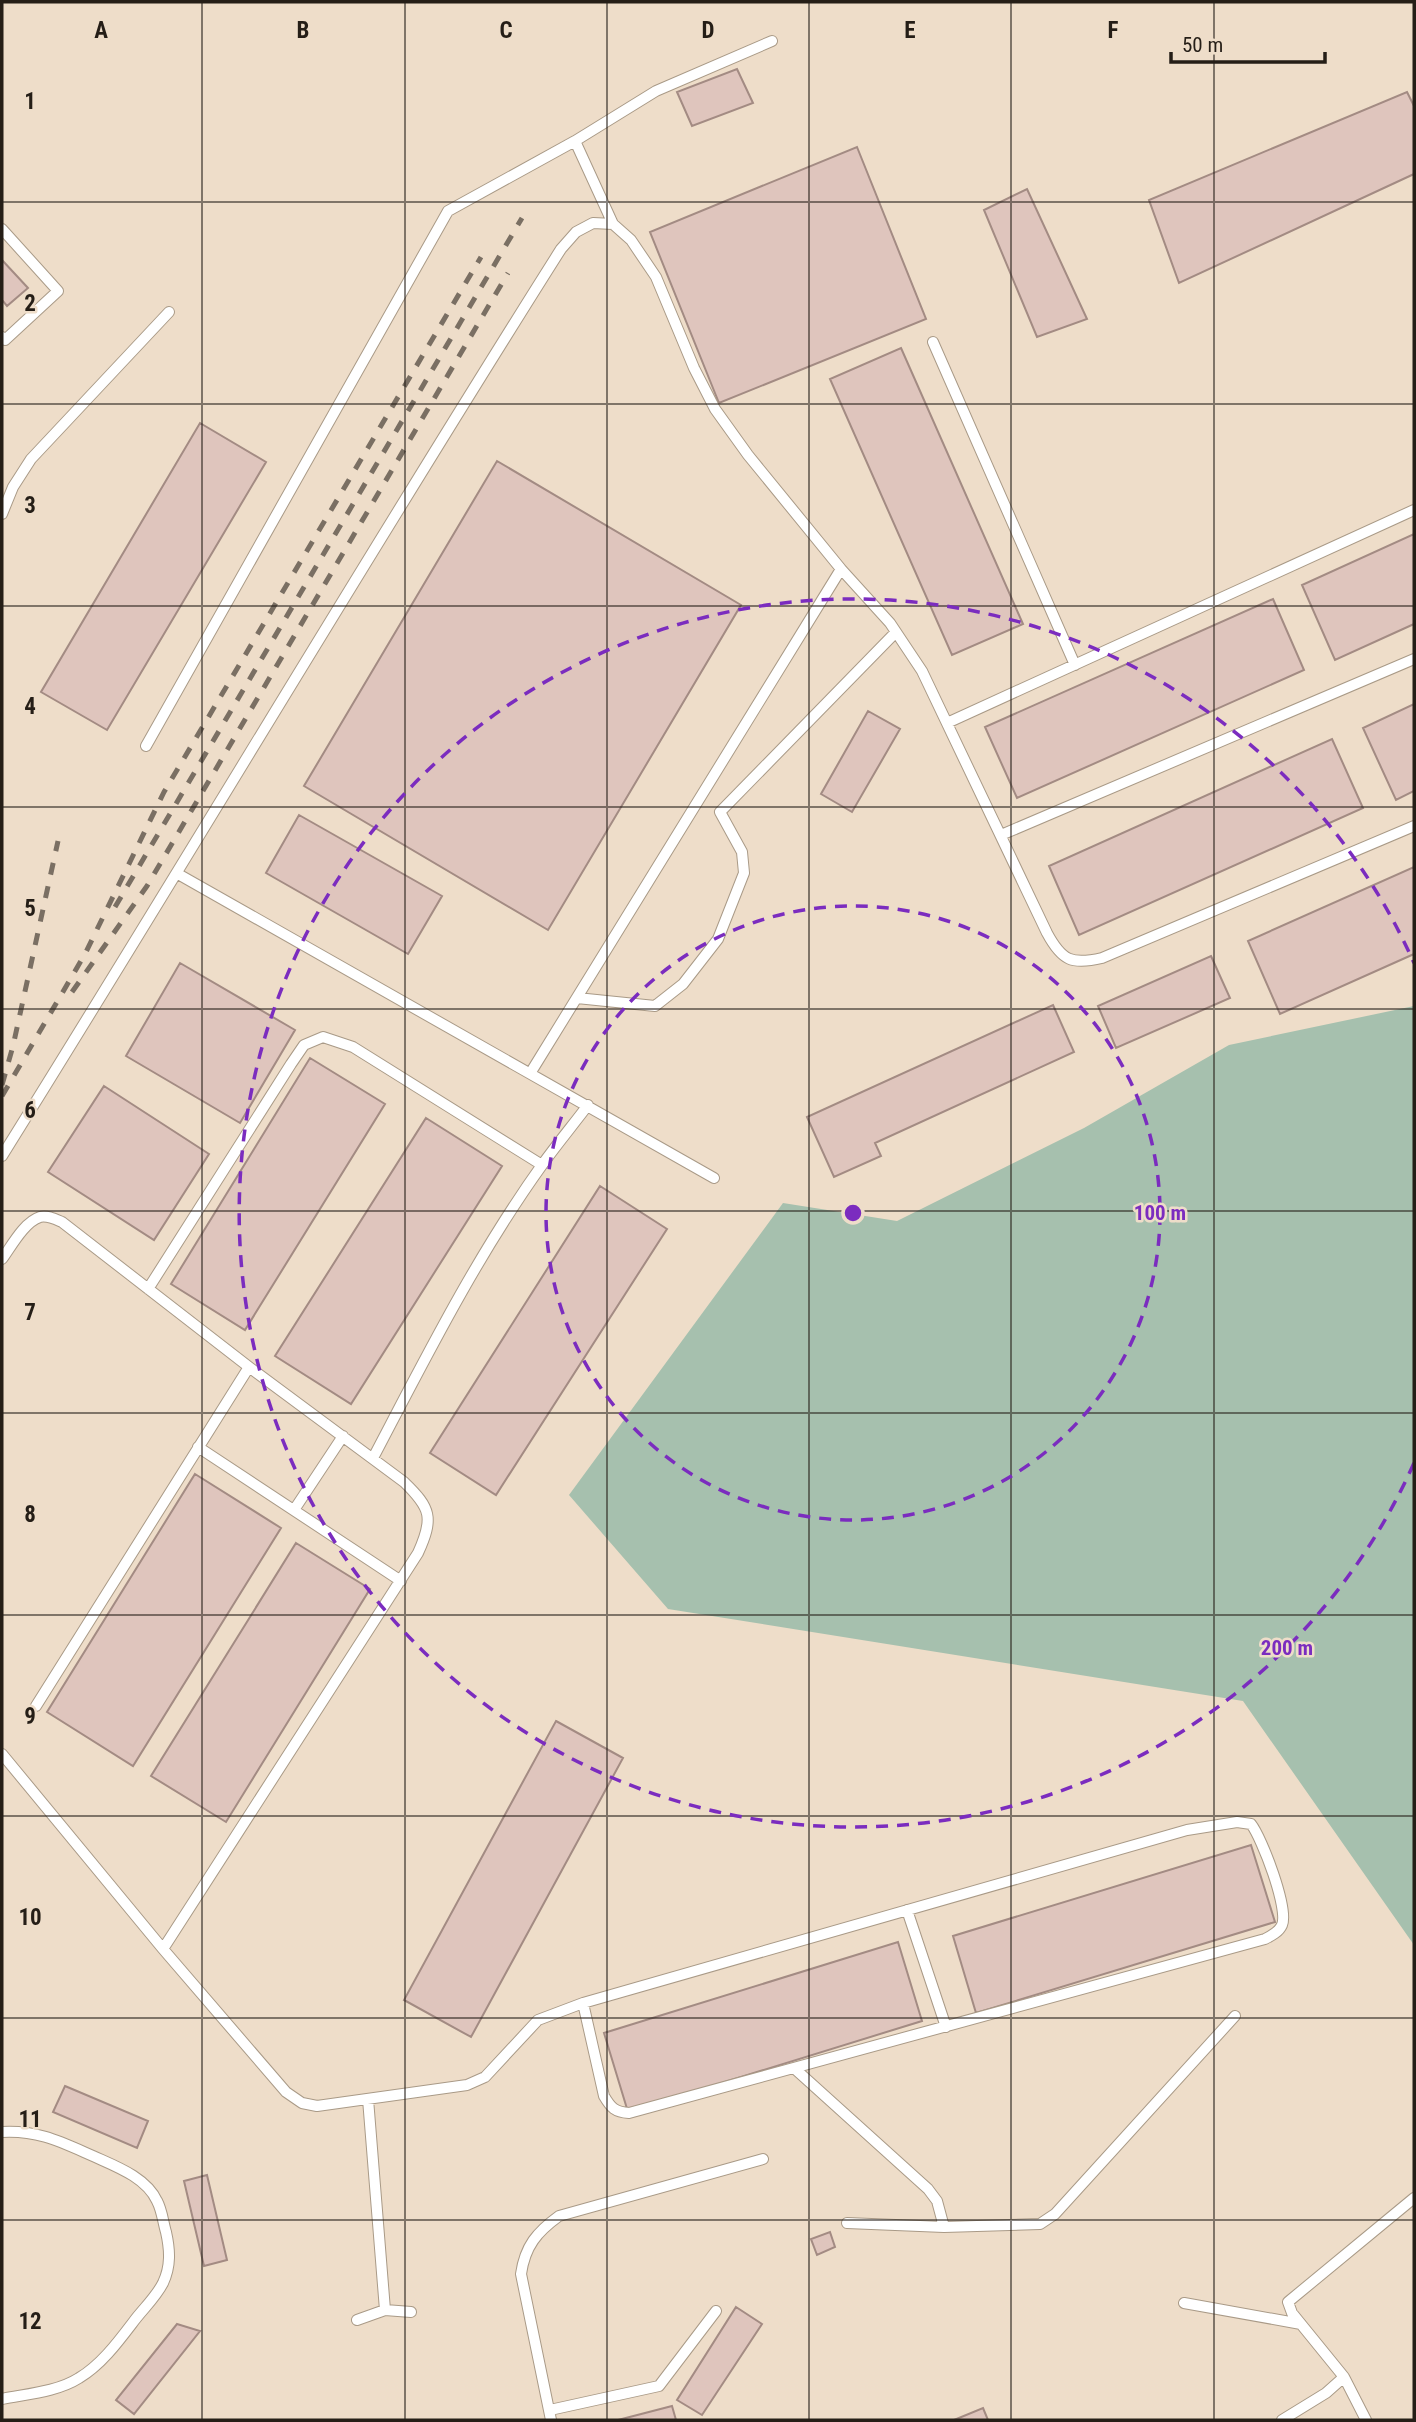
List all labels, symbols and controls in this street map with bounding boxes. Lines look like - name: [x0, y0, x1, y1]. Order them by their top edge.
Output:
- text: A: [94, 17, 108, 44]
- text: B: [297, 17, 309, 44]
- text: C: [499, 17, 513, 44]
- text: D: [702, 17, 715, 44]
- text: E: [904, 17, 916, 44]
- text: F: [1108, 17, 1119, 44]
- scale bar: [1171, 21, 1325, 65]
- text: 50 m: [1182, 33, 1223, 57]
- text: 1: [24, 88, 36, 115]
- text: 2: [24, 290, 36, 317]
- text: 3: [24, 492, 36, 519]
- text: 4: [24, 693, 36, 720]
- text: 5: [24, 895, 36, 922]
- text: 6: [24, 1097, 36, 1124]
- centre of rings: [841, 1201, 865, 1225]
- text: 100 m: [1134, 1201, 1186, 1225]
- text: 7: [24, 1299, 36, 1326]
- text: 8: [24, 1501, 36, 1528]
- text: 200 m: [1261, 1636, 1313, 1660]
- text: 9: [24, 1703, 36, 1730]
- text: 10: [18, 1904, 42, 1931]
- text: 11: [18, 2106, 42, 2133]
- text: 12: [18, 2308, 42, 2335]

